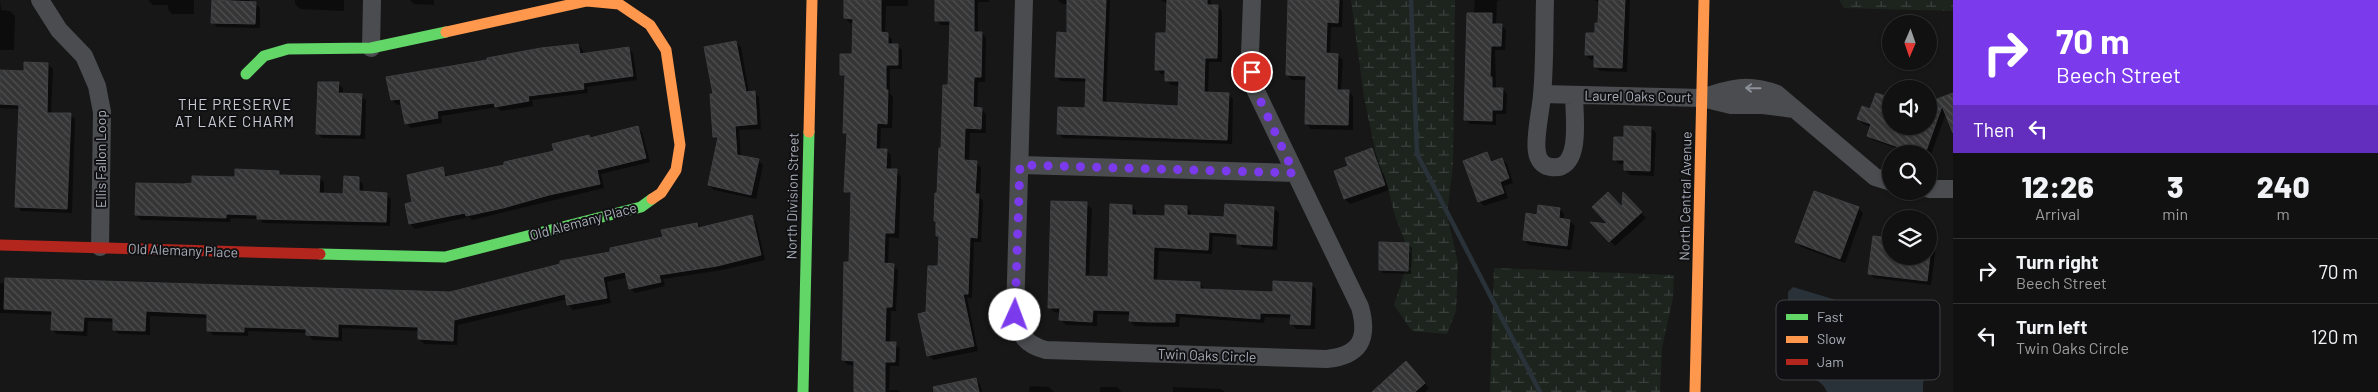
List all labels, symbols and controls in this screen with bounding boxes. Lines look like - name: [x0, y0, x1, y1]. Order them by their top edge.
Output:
- north arrow: [1882, 15, 1938, 70]
- map controls: [1882, 15, 1937, 265]
- text: 70 m: [2056, 19, 2130, 61]
- icon: right: [1973, 20, 2038, 85]
- pin: [1231, 51, 1273, 93]
- icon: arrive: [1238, 58, 1266, 86]
- text: Beech Street: [2056, 61, 2181, 87]
- button: sound: [1882, 80, 1937, 135]
- one-way arrow: [1745, 83, 1761, 93]
- street label: Laurel Oaks Court: [1584, 87, 1692, 105]
- district label: THE PRESERVE AT LAKE CHARM: [175, 95, 295, 130]
- street label: Ellis Fallon Loop: [92, 110, 109, 208]
- icon: left: [2024, 115, 2052, 143]
- text: Then: [1973, 118, 2014, 141]
- street label: North Central Avenue: [1675, 131, 1695, 261]
- street label: North Division Street: [782, 132, 802, 260]
- button: search: [1882, 145, 1937, 200]
- text: 12:26: [2021, 168, 2094, 204]
- text: 3: [2167, 168, 2183, 204]
- text: 240: [2257, 168, 2310, 204]
- street label: Old Alemany Place: [528, 199, 638, 243]
- text: Arrival: [2035, 204, 2080, 223]
- text: min: [2162, 204, 2188, 223]
- text: m: [2276, 204, 2290, 223]
- button: layers: [1882, 210, 1937, 265]
- street label: Old Alemany Place: [128, 240, 238, 260]
- text: Turn right: [2016, 250, 2098, 273]
- icon: right: [1973, 257, 2001, 285]
- text: 70 m: [2319, 260, 2358, 283]
- text: Beech Street: [2016, 273, 2107, 292]
- position arrow: [988, 288, 1040, 340]
- legend: [1776, 300, 1940, 380]
- text: Fast: [1817, 308, 1843, 325]
- text: Turn left: [2016, 315, 2087, 338]
- icon: left: [1973, 322, 2001, 350]
- text: 120 m: [2311, 325, 2358, 348]
- text: Slow: [1817, 330, 1846, 347]
- text: Twin Oaks Circle: [2016, 338, 2129, 357]
- street label: Twin Oaks Circle: [1157, 345, 1257, 365]
- text: Jam: [1817, 353, 1844, 370]

